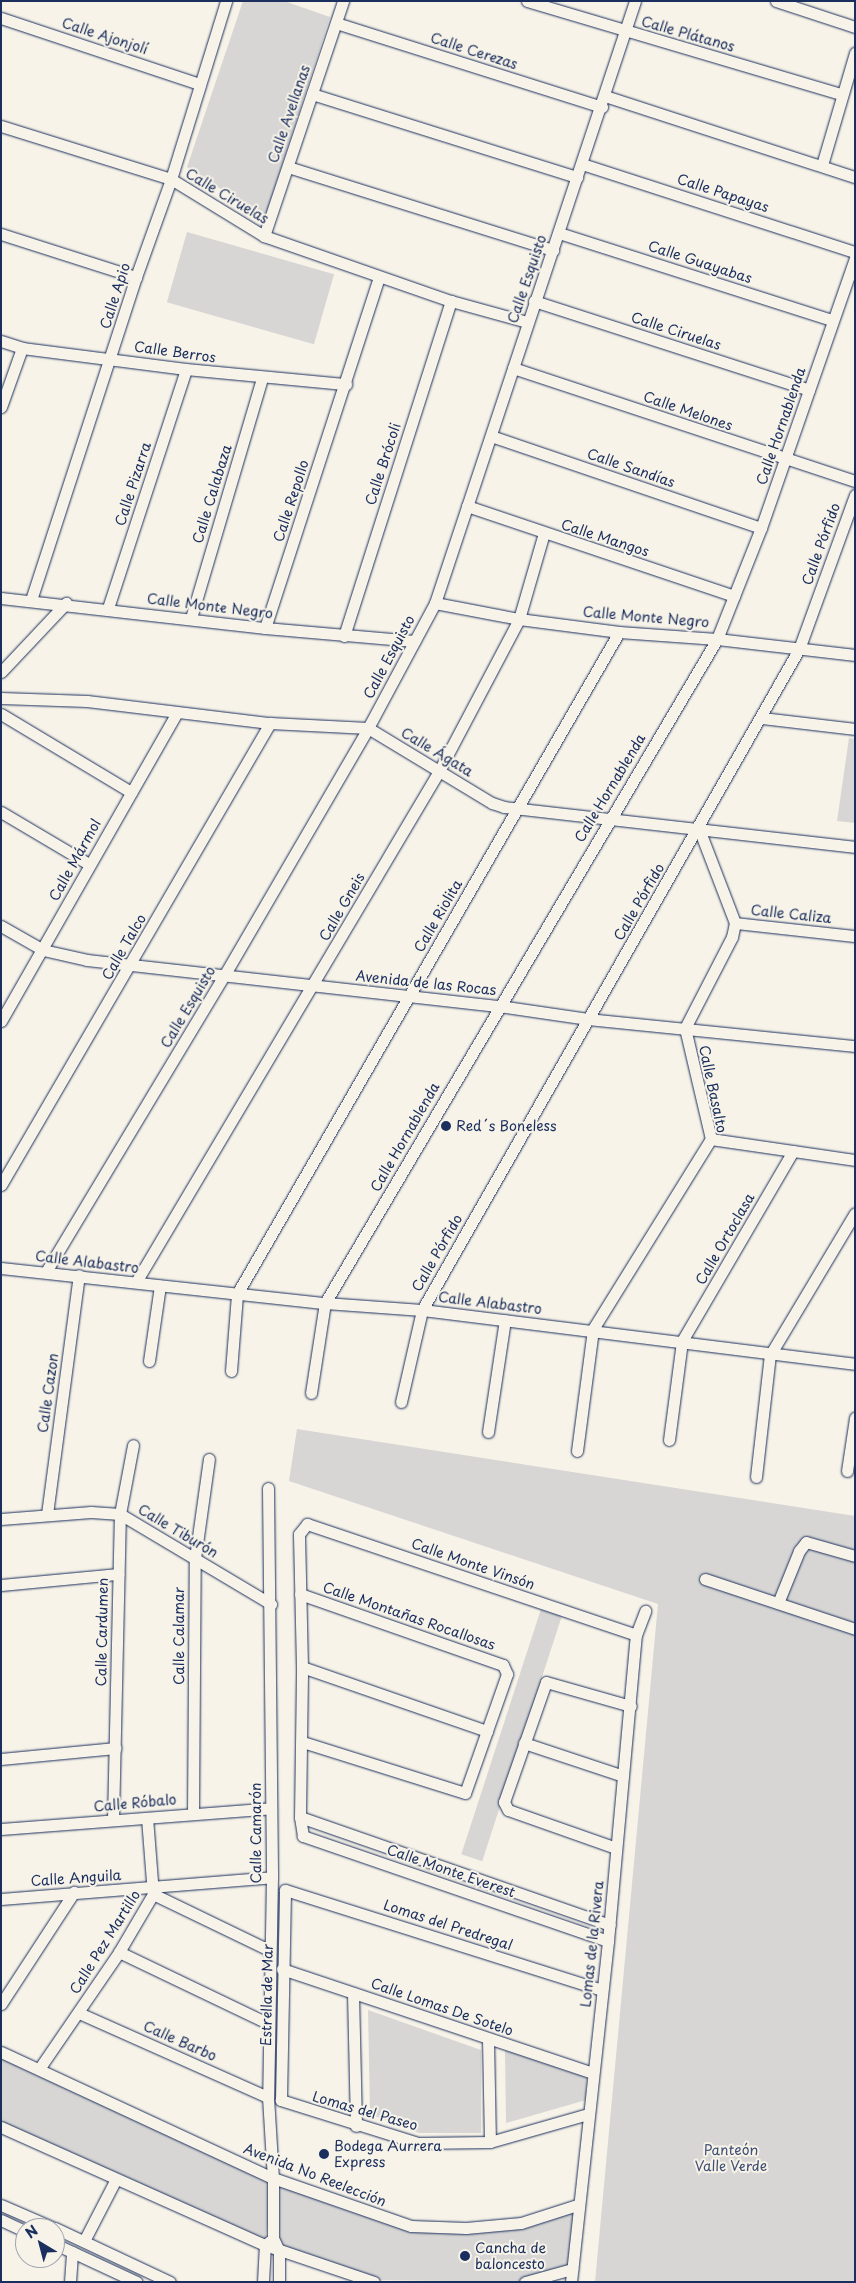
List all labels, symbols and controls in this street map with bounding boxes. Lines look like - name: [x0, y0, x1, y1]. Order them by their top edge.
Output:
- street label: Calle Plátanos: [639, 13, 737, 55]
- street label: Calle Ajonjolí: [60, 14, 150, 58]
- street label: Calle Cerezas: [428, 29, 520, 73]
- street label: Calle Avellanas: [264, 63, 314, 165]
- street label: Calle Ciruelas: [182, 165, 272, 227]
- street label: Calle Papayas: [675, 170, 771, 216]
- street label: Calle Esquisto: [504, 232, 550, 326]
- street label: Calle Guayabas: [646, 237, 754, 287]
- street label: Calle Apio: [96, 261, 134, 331]
- street label: Calle Ciruelas: [629, 308, 723, 354]
- street label: Calle Berros: [133, 338, 217, 366]
- street label: Calle Hornablenda: [753, 364, 809, 488]
- street label: Calle Melones: [641, 388, 735, 434]
- street label: Calle Brócoli: [362, 421, 404, 507]
- street label: Calle Pizarra: [112, 440, 154, 528]
- street label: Calle Calabaza: [189, 442, 235, 546]
- street label: Calle Sandías: [585, 445, 677, 491]
- street label: Calle Repollo: [270, 457, 312, 545]
- street label: Calle Pórfido: [798, 501, 844, 587]
- street label: Calle Mangos: [559, 516, 651, 560]
- street label: Calle Monte Negro: [146, 590, 274, 622]
- street label: Calle Monte Negro: [582, 603, 710, 631]
- street label: Calle Esquisto: [360, 612, 418, 702]
- street label: Calle Ágata: [398, 724, 476, 780]
- street label: Calle Hornablenda: [571, 730, 649, 846]
- street label: Calle Mármol: [45, 816, 105, 904]
- street label: Calle Pórfido: [610, 861, 668, 943]
- street label: Calle Gneis: [316, 870, 368, 944]
- street label: Calle Riolita: [410, 876, 466, 956]
- street label: Calle Caliza: [750, 901, 832, 927]
- street label: Calle Talco: [98, 911, 150, 983]
- street label: Calle Esquisto: [157, 963, 219, 1051]
- street label: Avenida de las Rocas: [355, 967, 497, 999]
- street label: Calle Basalto: [695, 1043, 731, 1135]
- street label: Calle Hornablenda: [367, 1079, 443, 1195]
- place label: Red´s Boneless: [456, 1118, 558, 1134]
- marker: Red´s Boneless: [440, 1120, 452, 1132]
- street label: Calle Ortoclasa: [692, 1190, 758, 1288]
- street label: Calle Pórfido: [408, 1212, 466, 1294]
- street label: Calle Alabastro: [34, 1247, 140, 1277]
- street label: Calle Alabastro: [437, 1288, 543, 1318]
- street label: Calle Cazon: [34, 1352, 62, 1434]
- street label: Calle Tiburón: [135, 1500, 221, 1562]
- street label: Calle Monte Vinsón: [409, 1535, 537, 1593]
- street label: Calle Cardumen: [93, 1578, 111, 1686]
- street label: Calle Montañas Rocallosas: [321, 1579, 497, 1653]
- street label: Calle Calamar: [171, 1587, 187, 1685]
- street label: Calle Camarón: [248, 1782, 264, 1884]
- street label: Calle Róbalo: [92, 1791, 178, 1815]
- street label: Calle Monte Everest: [384, 1841, 518, 1901]
- street label: Calle Anguila: [30, 1866, 122, 1890]
- street label: Lomas de la Rivera: [577, 1880, 607, 2008]
- street label: Calle Pez Martillo: [66, 1887, 144, 1997]
- street label: Lomas del Predregal: [381, 1896, 515, 1954]
- street label: Estrella de Mar: [258, 1943, 276, 2047]
- street label: Calle Lomas De Sotelo: [368, 1975, 516, 2039]
- street label: Calle Barbo: [140, 2017, 220, 2065]
- street label: Lomas del Paseo: [310, 2088, 420, 2134]
- place label: Bodega Aurrera Express: [334, 2138, 443, 2170]
- street label: Avenida No Reelección: [242, 2140, 388, 2210]
- park label: Panteón Valle Verde: [694, 2142, 768, 2174]
- marker: Bodega Aurrera Express: [318, 2148, 330, 2160]
- north arrow: [15, 2218, 65, 2268]
- text: N: [21, 2220, 42, 2243]
- place label: Cancha de baloncesto: [475, 2240, 546, 2272]
- marker: Cancha de baloncesto: [459, 2250, 471, 2262]

